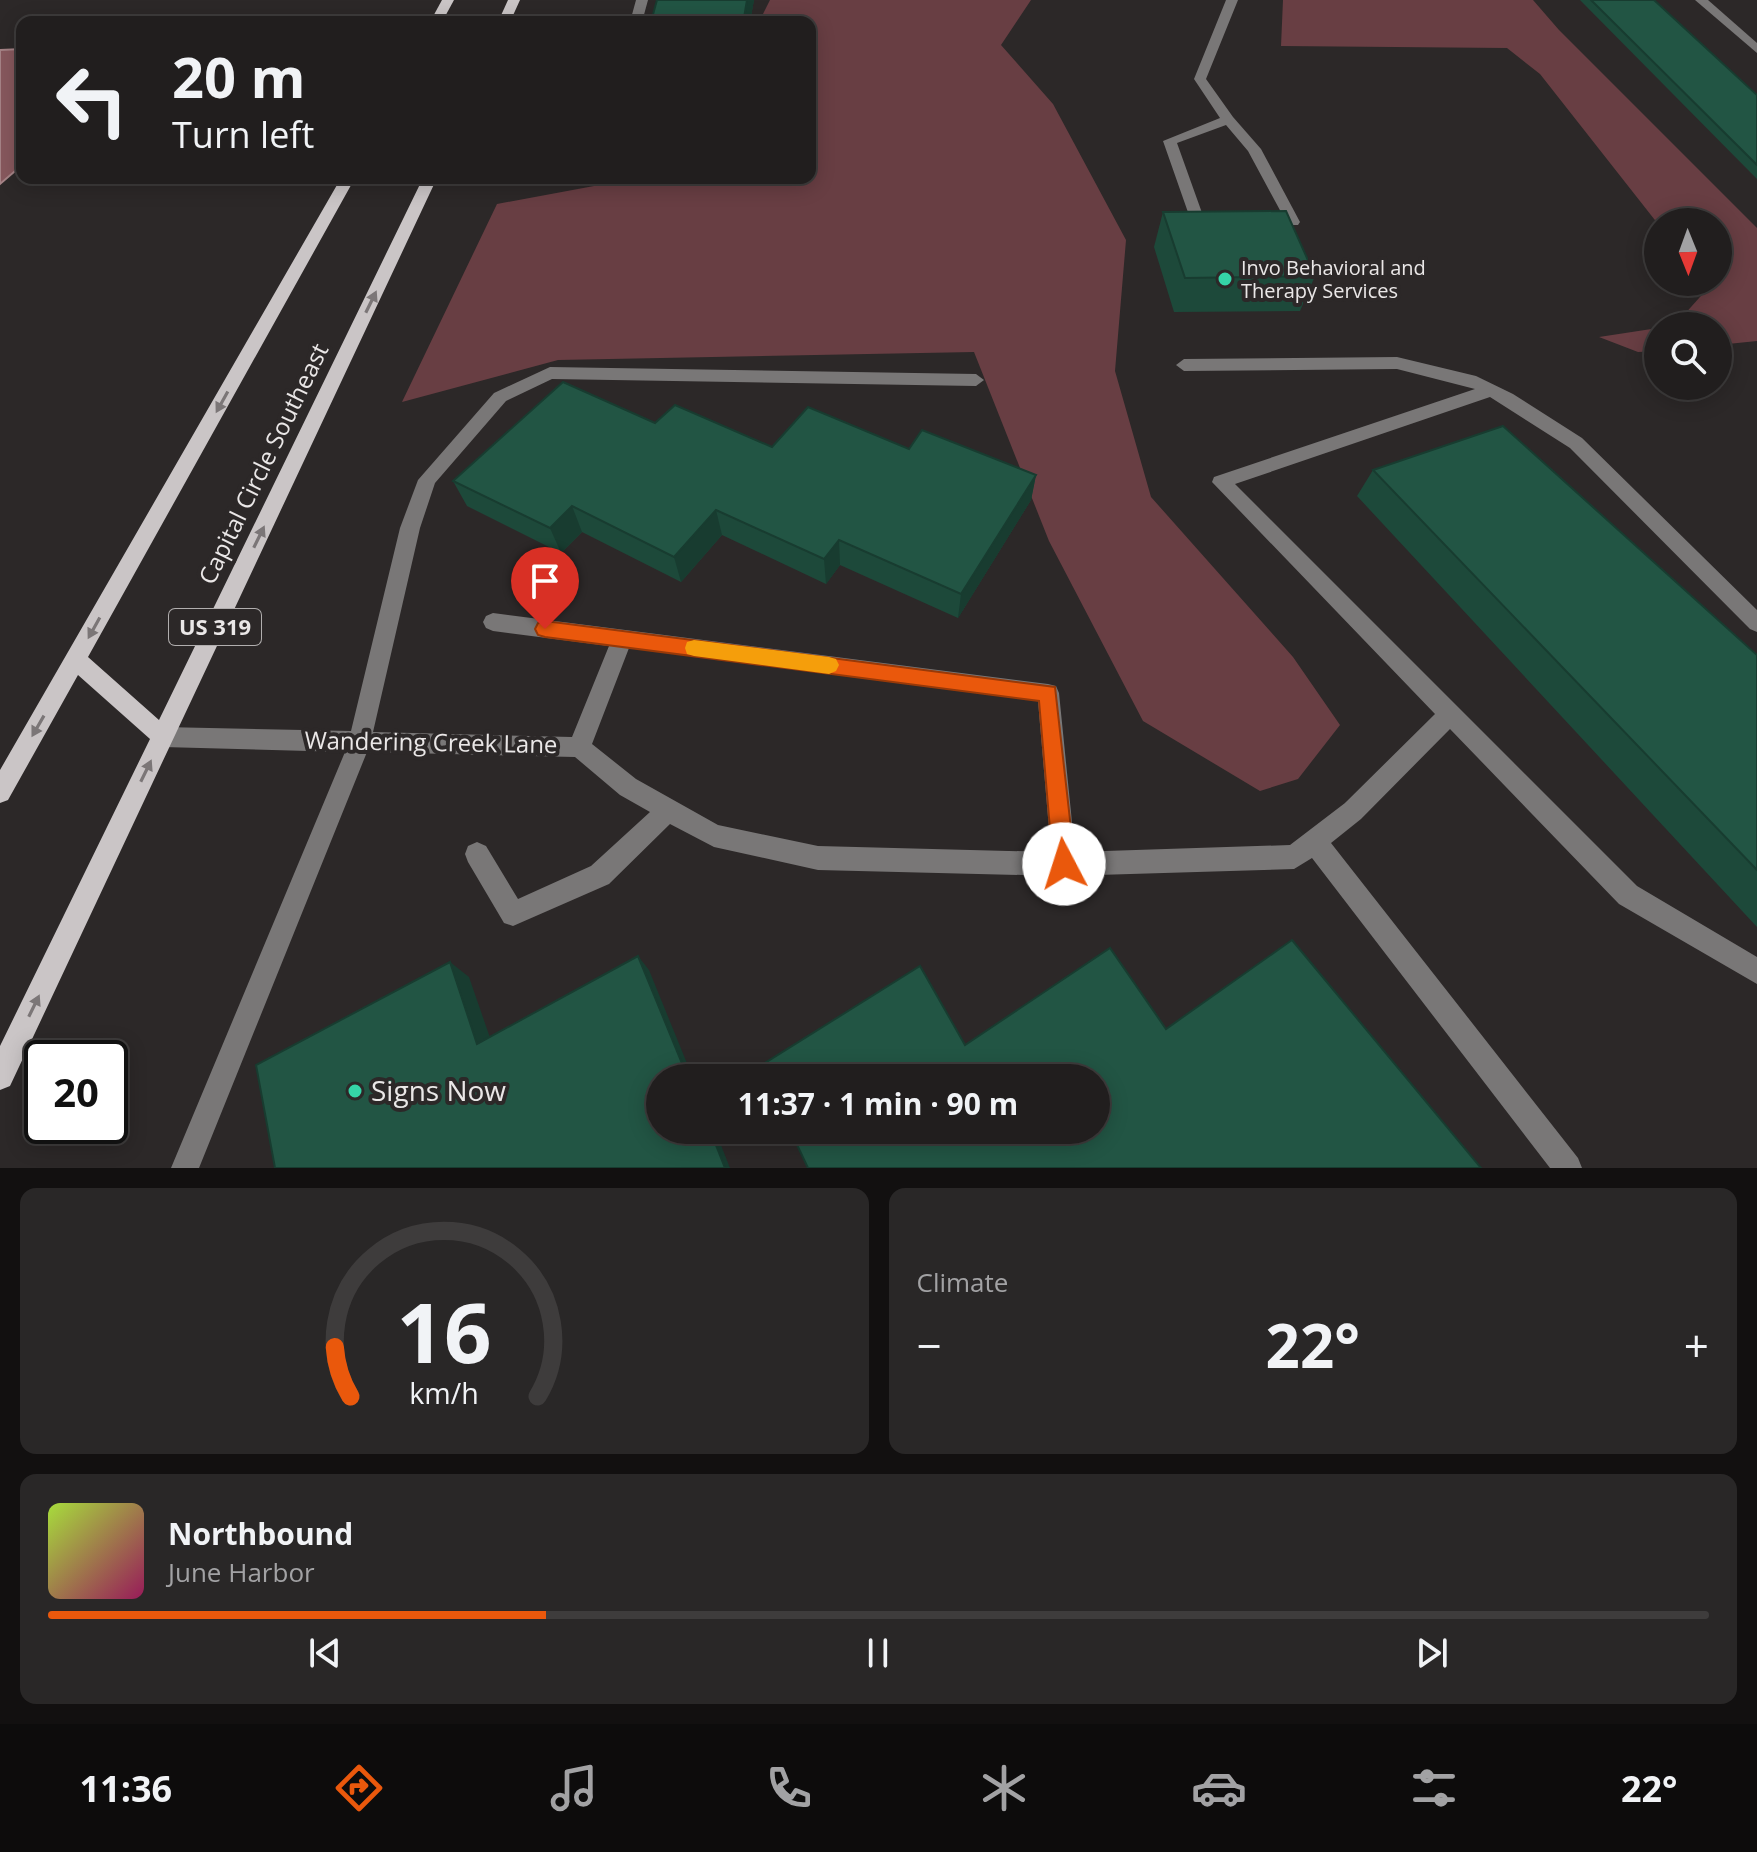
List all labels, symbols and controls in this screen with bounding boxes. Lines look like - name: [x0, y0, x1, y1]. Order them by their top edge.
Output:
- text: 20 m: [172, 38, 306, 114]
- icon: left: [40, 48, 144, 152]
- text: Turn left: [172, 110, 314, 159]
- north arrow: [1644, 208, 1732, 296]
- map controls: [1644, 208, 1732, 400]
- place label: Invo Behavioral and Therapy Services: [1241, 254, 1426, 304]
- marker: Invo Behavioral and Therapy Services: [1216, 270, 1234, 288]
- one-way arrow: [364, 291, 378, 314]
- button: search: [1644, 312, 1732, 400]
- street label: Capital Circle Southeast: [190, 337, 335, 589]
- one-way arrow: [215, 391, 229, 413]
- one-way arrow: [252, 525, 266, 549]
- pin: [511, 547, 579, 629]
- icon: arrive: [523, 559, 567, 603]
- road number: US 319: [169, 609, 261, 645]
- one-way arrow: [87, 617, 101, 640]
- one-way arrow: [31, 714, 45, 737]
- street label: Wandering Creek Lane: [304, 723, 558, 760]
- one-way arrow: [139, 760, 153, 783]
- position arrow: [1022, 822, 1106, 906]
- one-way arrow: [27, 994, 41, 1017]
- speed limit sign: 20: [24, 1040, 128, 1144]
- place label: Signs Now: [371, 1071, 506, 1109]
- marker: Signs Now: [346, 1082, 364, 1100]
- text: 11:37 · 1 min · 90 m: [738, 1083, 1018, 1124]
- text: Climate: [917, 1264, 1008, 1300]
- text: 16: [397, 1274, 492, 1387]
- text: 22°: [1266, 1304, 1360, 1386]
- text: −: [917, 1315, 942, 1375]
- text: +: [1684, 1315, 1709, 1375]
- text: km/h: [410, 1373, 479, 1412]
- text: Northbound: [168, 1513, 353, 1554]
- text: June Harbor: [168, 1554, 315, 1590]
- icon: previous: [303, 1631, 347, 1675]
- icon: pause: [856, 1631, 900, 1675]
- icon: next: [1410, 1631, 1454, 1675]
- icon: directions: [331, 1760, 387, 1816]
- icon: music: [546, 1760, 602, 1816]
- icon: phone: [761, 1760, 817, 1816]
- icon: climate: [976, 1760, 1032, 1816]
- icon: car: [1191, 1760, 1247, 1816]
- icon: filters: [1406, 1760, 1462, 1816]
- text: 11:36: [79, 1764, 172, 1813]
- text: 22°: [1621, 1764, 1677, 1813]

